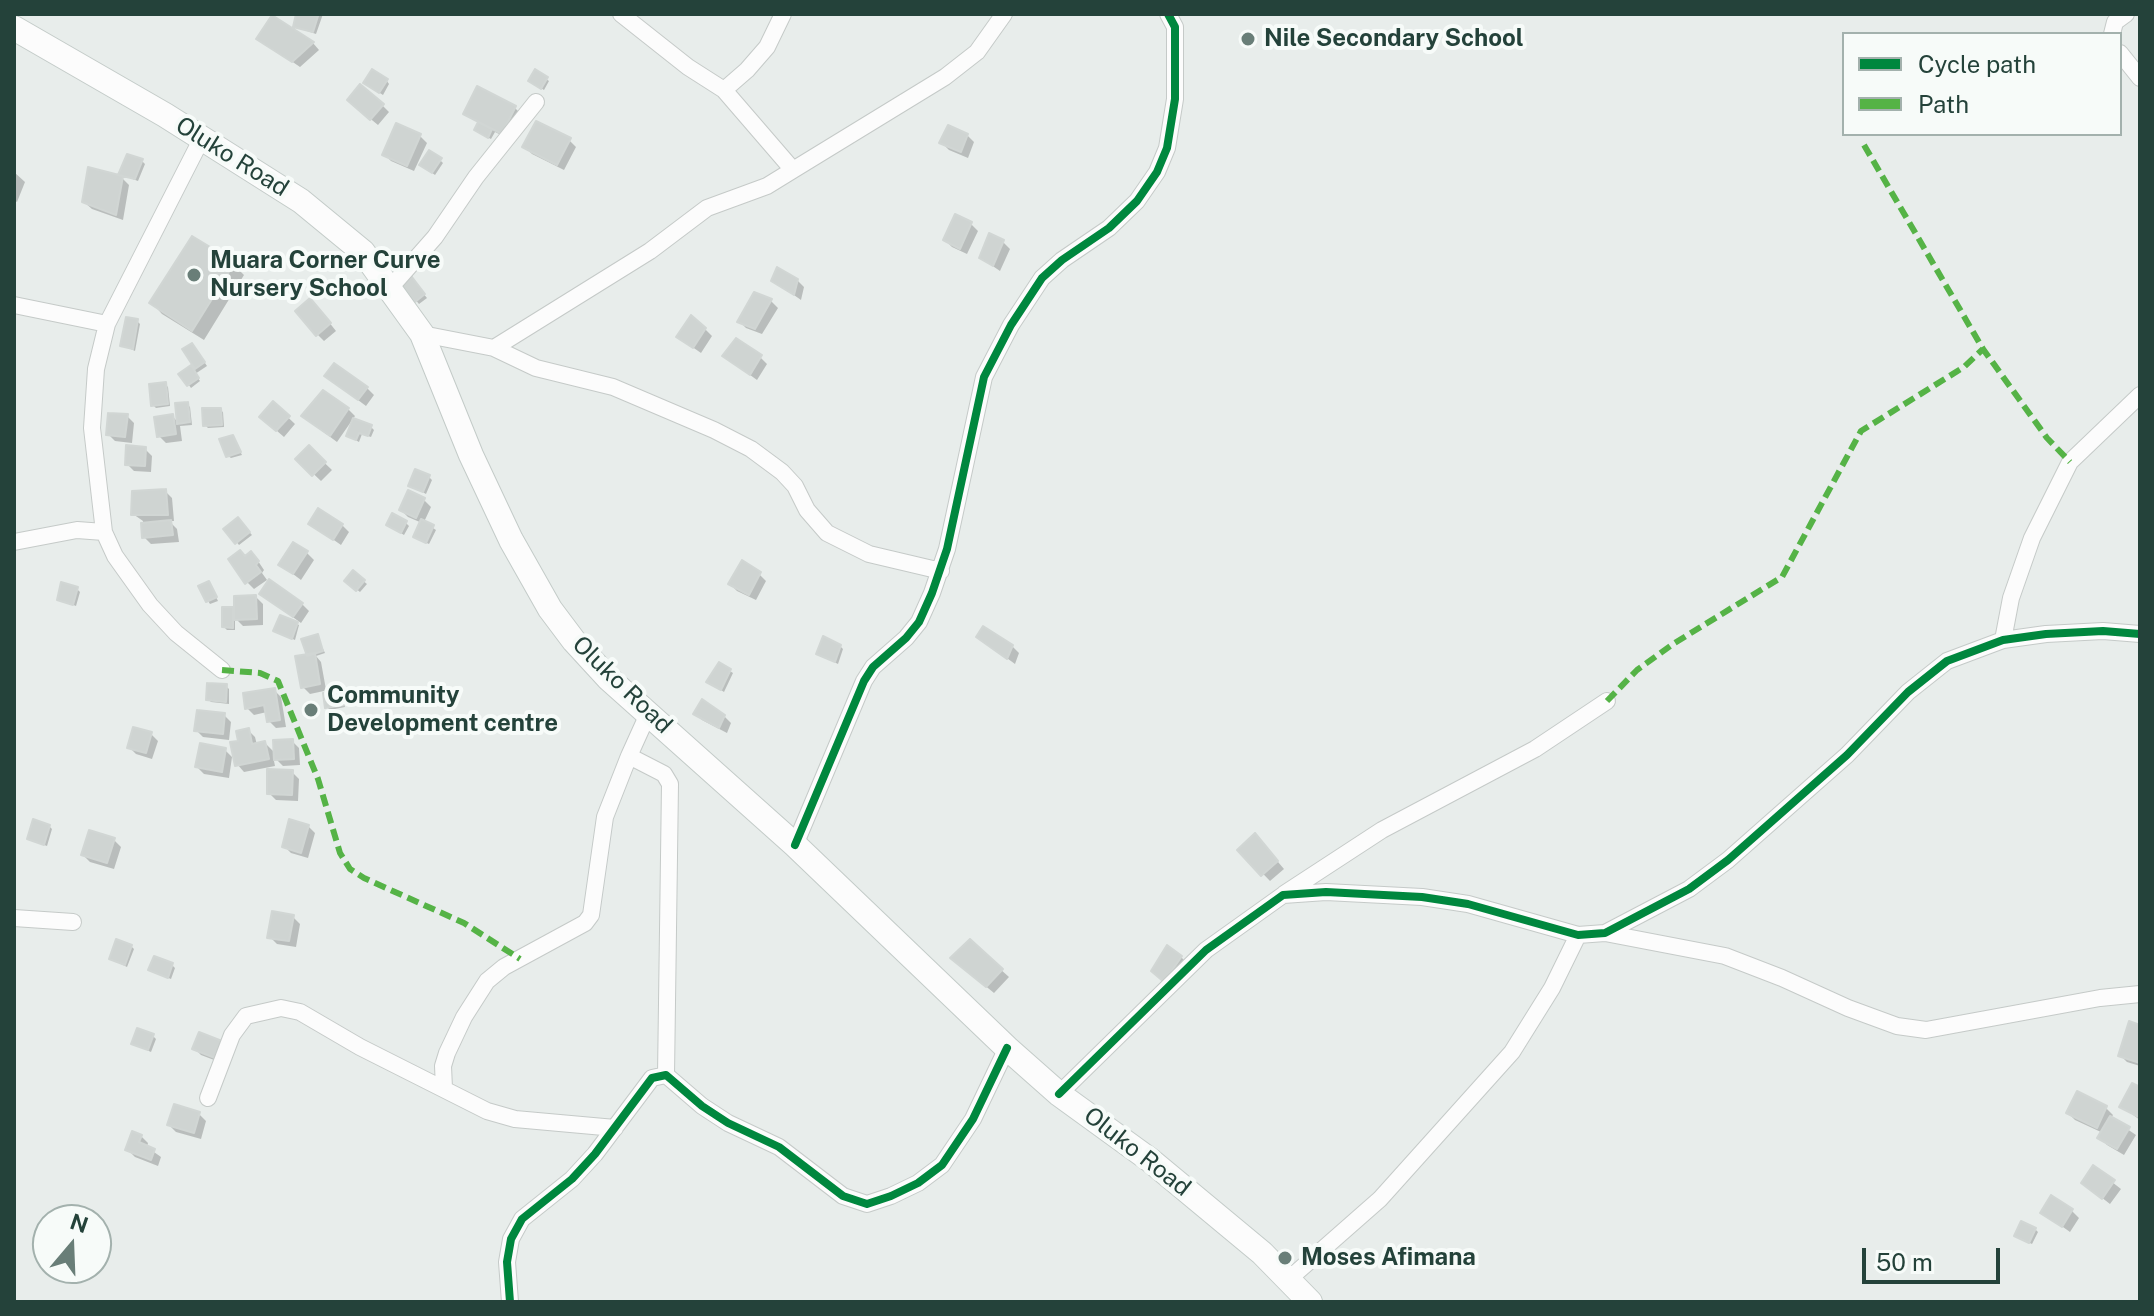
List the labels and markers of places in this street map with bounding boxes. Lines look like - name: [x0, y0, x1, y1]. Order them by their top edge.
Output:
- place label: Nile Secondary School: [1264, 25, 1524, 53]
- marker: Nile Secondary School: [1239, 30, 1257, 48]
- place label: Muara Corner Curve Nursery School: [210, 247, 441, 303]
- marker: Muara Corner Curve Nursery School: [185, 266, 203, 284]
- place label: Community Development centre: [327, 682, 558, 738]
- marker: Community Development centre: [302, 701, 320, 719]
- place label: Moses Afimana: [1301, 1244, 1476, 1272]
- marker: Moses Afimana: [1276, 1249, 1294, 1267]

